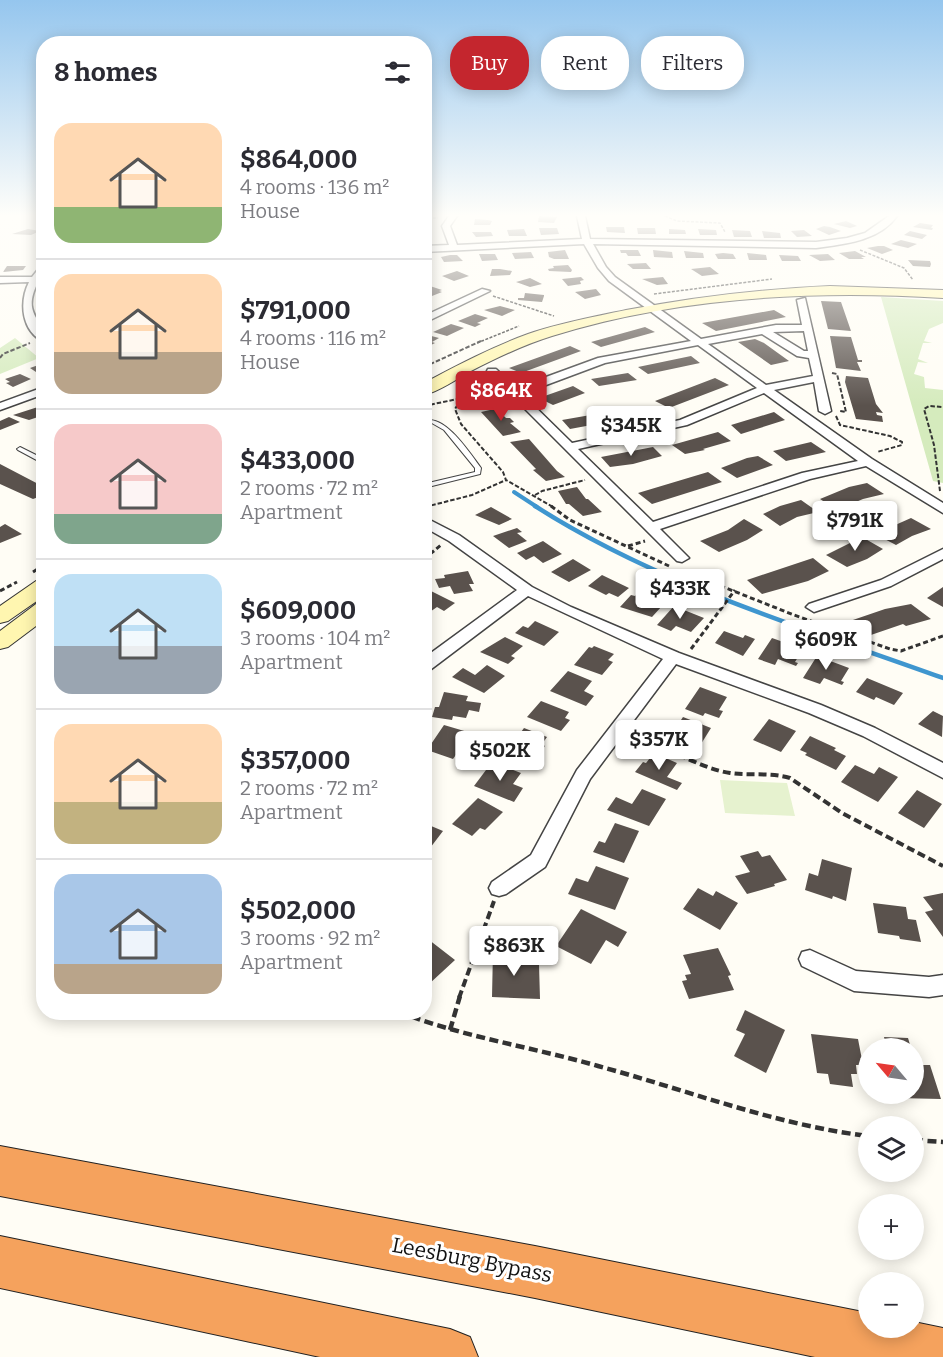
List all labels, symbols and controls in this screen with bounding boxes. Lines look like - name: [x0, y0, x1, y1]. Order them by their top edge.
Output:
- chip: Buy: [450, 36, 529, 90]
- chip: Rent: [541, 36, 629, 90]
- chip: Filters: [641, 36, 744, 90]
- icon: filters: [381, 56, 414, 89]
- text: 8 homes: [54, 57, 158, 88]
- text: $864,000: [240, 144, 358, 175]
- icon: home: [102, 147, 174, 219]
- text: 4 rooms · 136 m²: [240, 175, 389, 199]
- text: House: [240, 199, 300, 223]
- text: $791,000: [240, 295, 351, 326]
- icon: home: [102, 298, 174, 370]
- text: 4 rooms · 116 m²: [240, 326, 386, 350]
- text: House: [240, 350, 300, 374]
- pin: $864K: [459, 371, 543, 422]
- text: $864K: [470, 378, 532, 402]
- pin: $345K: [589, 406, 673, 457]
- text: $345K: [600, 413, 662, 437]
- text: $433,000: [240, 445, 355, 476]
- icon: home: [102, 448, 174, 520]
- text: 2 rooms · 72 m²: [240, 476, 378, 500]
- text: Apartment: [240, 500, 343, 524]
- pin: $791K: [813, 501, 897, 552]
- text: $791K: [826, 508, 884, 532]
- pin: $433K: [638, 569, 722, 620]
- text: $433K: [650, 576, 710, 600]
- text: $609,000: [240, 595, 356, 626]
- icon: home: [102, 598, 174, 670]
- pin: $609K: [784, 620, 868, 671]
- text: 3 rooms · 104 m²: [240, 626, 390, 650]
- text: $609K: [795, 627, 857, 651]
- text: Apartment: [240, 650, 343, 674]
- pin: $357K: [617, 720, 701, 771]
- text: $357K: [629, 727, 689, 751]
- pin: $502K: [458, 731, 542, 782]
- text: $502K: [469, 738, 531, 762]
- text: $357,000: [240, 745, 351, 776]
- icon: home: [102, 748, 174, 820]
- text: 2 rooms · 72 m²: [240, 776, 378, 800]
- text: Apartment: [240, 800, 343, 824]
- text: $502,000: [240, 895, 356, 926]
- icon: home: [102, 898, 174, 970]
- text: 3 rooms · 92 m²: [240, 926, 380, 950]
- pin: $863K: [472, 926, 556, 977]
- text: $863K: [483, 933, 545, 957]
- text: Apartment: [240, 950, 343, 974]
- north arrow: [858, 1038, 924, 1104]
- map controls: [858, 1038, 924, 1338]
- button: layers: [858, 1116, 924, 1182]
- button: +: [858, 1194, 924, 1260]
- street label: Leesburg Bypass: [390, 1232, 554, 1288]
- button: −: [858, 1272, 924, 1338]

